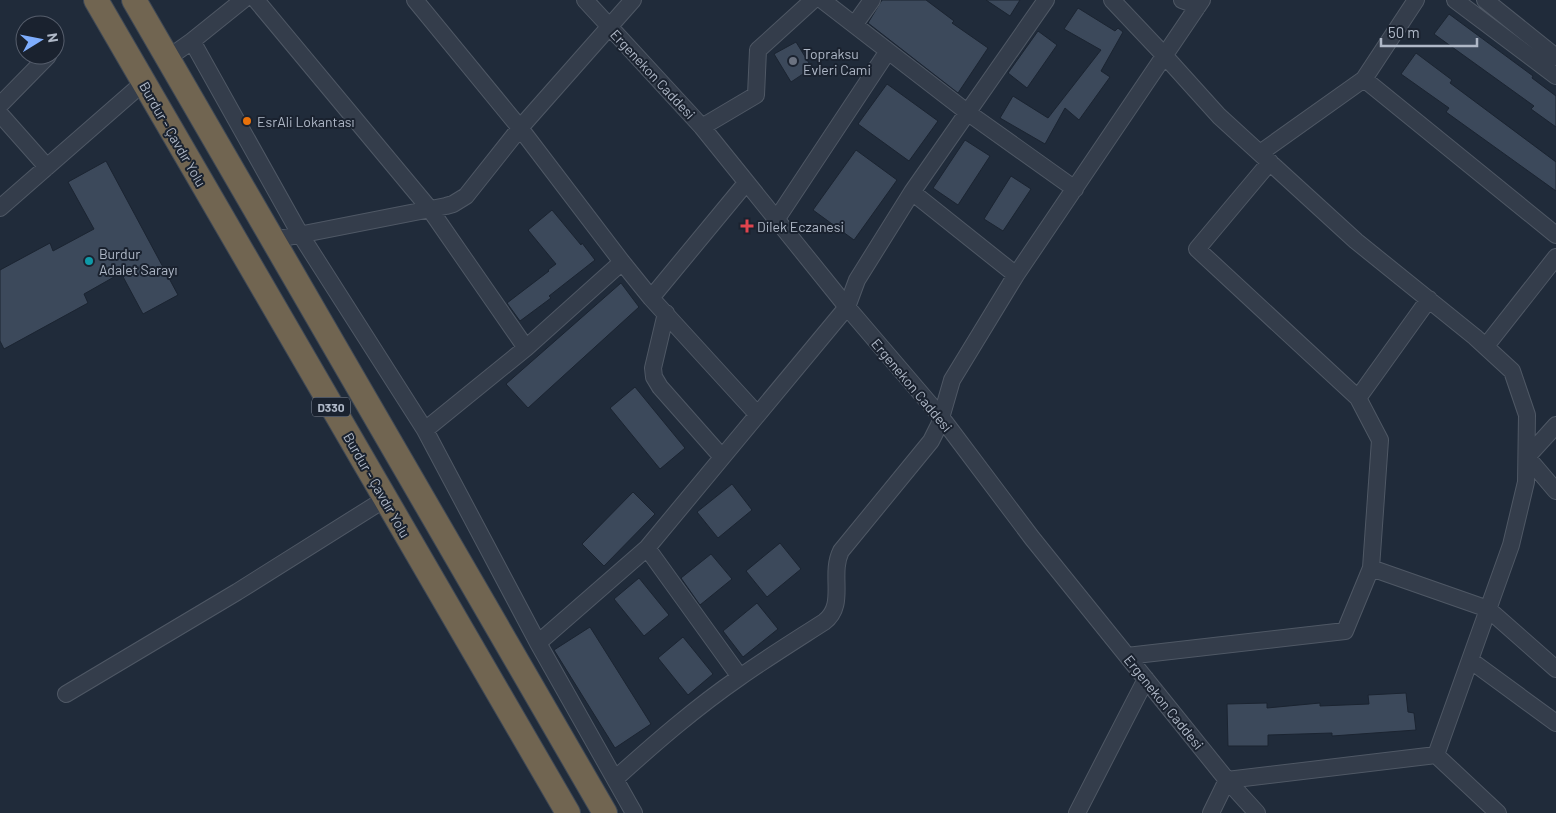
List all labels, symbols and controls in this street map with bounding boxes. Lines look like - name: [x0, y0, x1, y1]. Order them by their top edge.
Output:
- north arrow: [15, 15, 65, 65]
- scale bar: [1381, 15, 1477, 47]
- text: 50 m: [1388, 23, 1420, 41]
- street label: Ergenekon Caddesi: [607, 26, 699, 122]
- text: N: [44, 32, 62, 44]
- place label: Topraksu Evleri Cami: [803, 45, 871, 78]
- marker: Topraksu Evleri Cami: [787, 55, 799, 67]
- street label: Burdur - Çavdır Yolu: [136, 79, 210, 189]
- place label: EsrAli Lokantası: [257, 113, 355, 130]
- marker: EsrAli Lokantası: [241, 115, 253, 127]
- place label: Dilek Eczanesi: [757, 218, 844, 235]
- marker: Dilek Eczanesi: [741, 220, 753, 232]
- place label: Burdur Adalet Sarayı: [99, 245, 177, 278]
- marker: Burdur Adalet Sarayı: [83, 255, 95, 267]
- street label: Ergenekon Caddesi: [868, 335, 956, 435]
- road number: D330: [312, 398, 350, 417]
- street label: Burdur - Çavdır Yolu: [340, 430, 414, 540]
- street label: Ergenekon Caddesi: [1121, 651, 1207, 753]

